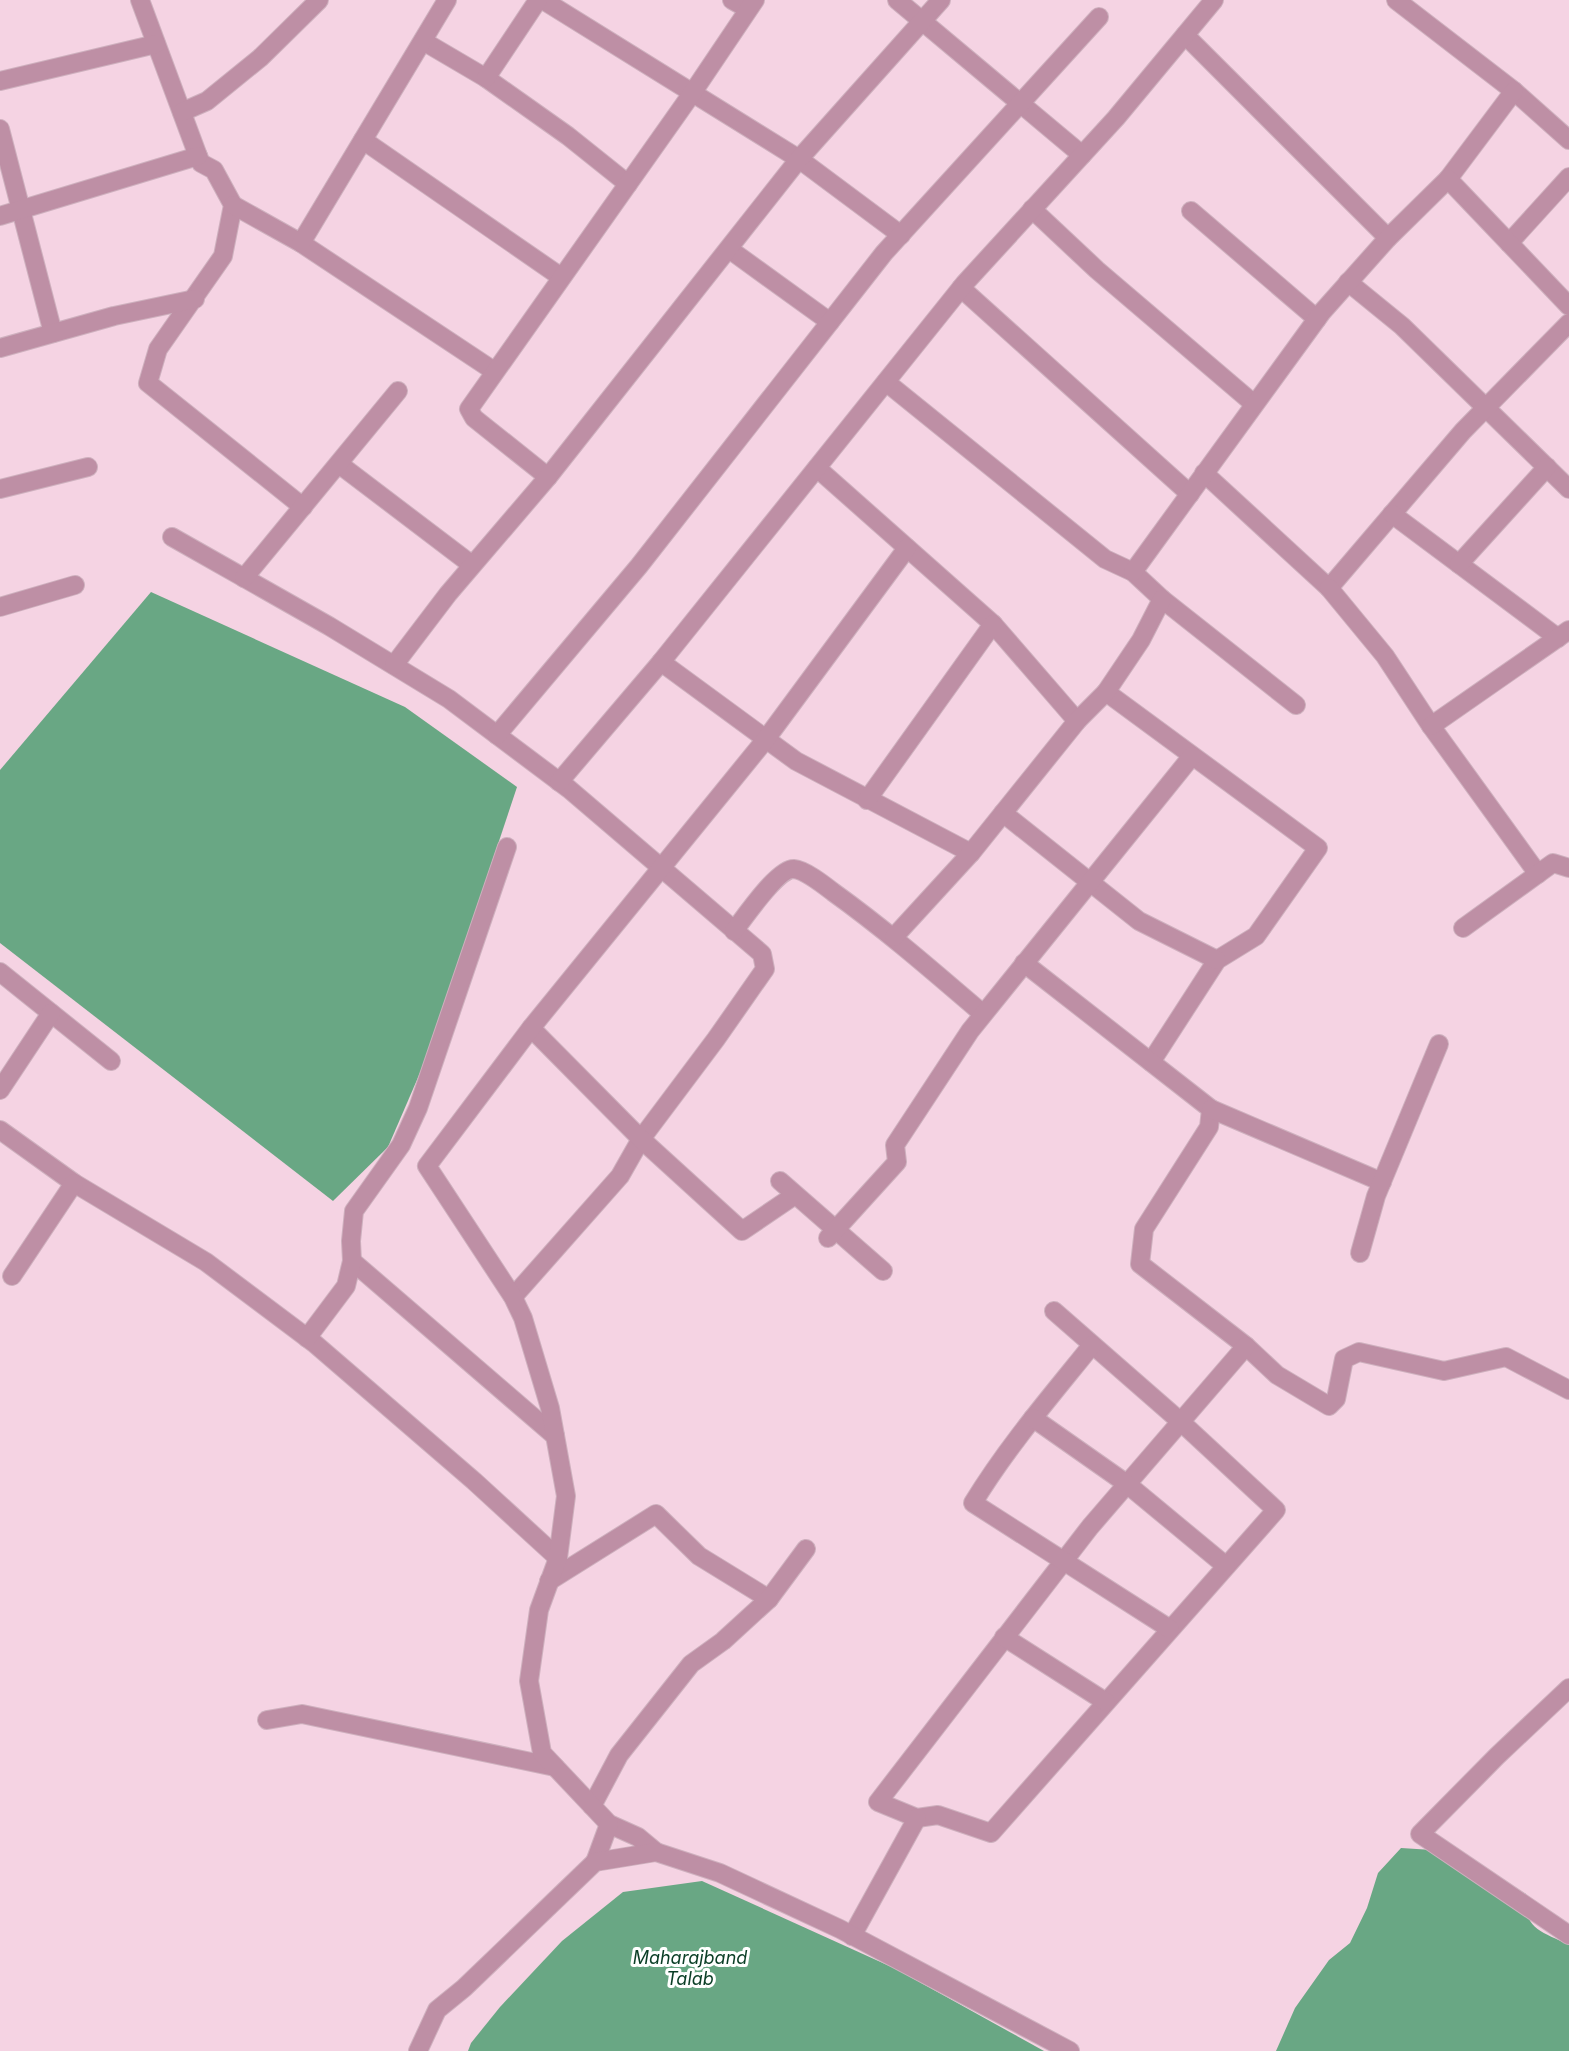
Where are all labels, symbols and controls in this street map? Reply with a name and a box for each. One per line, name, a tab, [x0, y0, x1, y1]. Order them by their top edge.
water label: Maharajband Talab	[633, 1947, 747, 1989]

